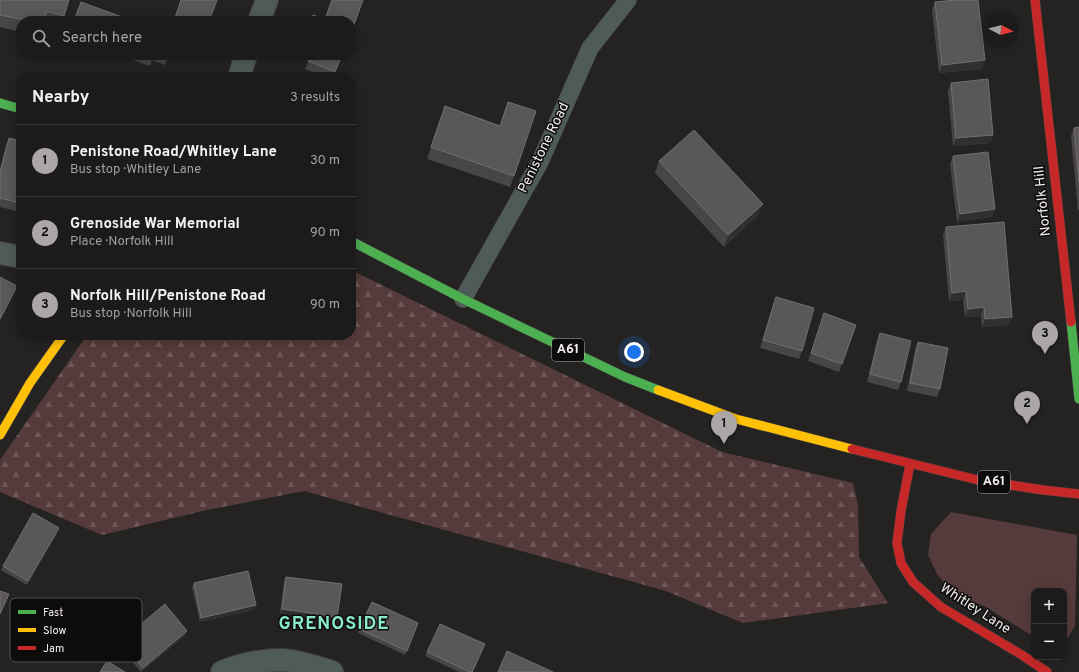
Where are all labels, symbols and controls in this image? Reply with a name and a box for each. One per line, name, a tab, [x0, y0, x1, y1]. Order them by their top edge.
north arrow	[983, 12, 1019, 48]
search box	[16, 16, 356, 60]
icon: search	[30, 27, 52, 49]
text: Search here	[62, 29, 142, 48]
text: Nearby	[32, 87, 89, 109]
text: 3 results	[290, 90, 340, 106]
street label: Penistone Road	[515, 100, 573, 196]
text: Penistone Road/Whitley Lane	[70, 143, 277, 162]
text: 1	[42, 153, 48, 169]
text: 30 m	[310, 153, 340, 169]
text: Bus stop · Whitley Lane	[70, 162, 201, 178]
street label: Norfolk Hill	[1031, 165, 1055, 237]
text: Grenoside War Memorial	[70, 215, 240, 234]
text: 2	[41, 225, 49, 241]
text: 90 m	[310, 225, 340, 241]
text: Place · Norfolk Hill	[70, 234, 174, 250]
text: Norfolk Hill/Penistone Road	[70, 287, 266, 306]
text: 3	[41, 297, 49, 313]
text: 90 m	[310, 297, 340, 313]
text: Bus stop · Norfolk Hill	[70, 306, 192, 322]
pin: 3	[1032, 321, 1058, 354]
road number: A61	[552, 339, 584, 361]
your location	[624, 342, 644, 362]
pin: 2	[1014, 391, 1040, 424]
pin: 1	[711, 411, 737, 444]
road number: A61	[978, 471, 1010, 493]
street label: Whitley Lane	[936, 580, 1014, 638]
map controls	[1031, 588, 1067, 660]
button: +	[1031, 588, 1067, 624]
legend	[10, 598, 142, 662]
text: Fast	[43, 606, 63, 620]
district label: GRENOSIDE	[279, 613, 389, 636]
text: Slow	[43, 624, 66, 638]
button: −	[1031, 624, 1067, 660]
text: Jam	[43, 642, 64, 656]

